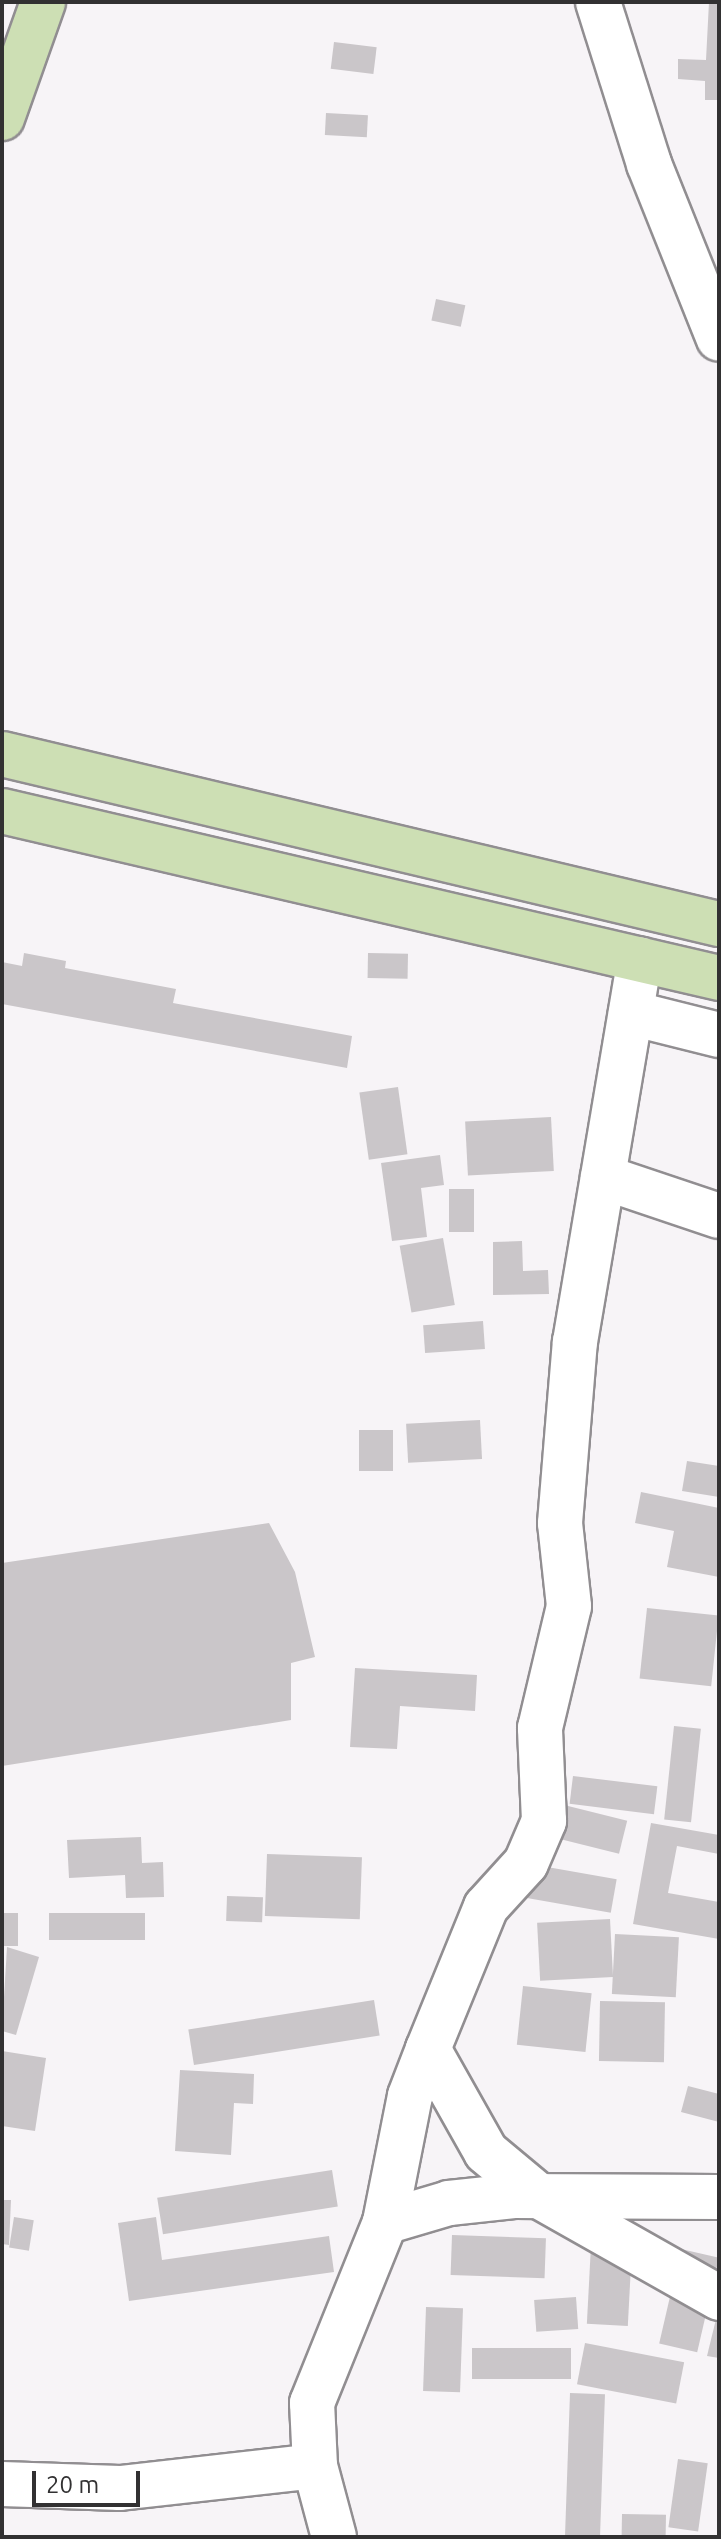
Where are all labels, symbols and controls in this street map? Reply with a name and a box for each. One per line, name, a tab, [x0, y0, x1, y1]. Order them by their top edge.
scale bar	[36, 2455, 144, 2505]
text: 20 m	[46, 2471, 99, 2498]

